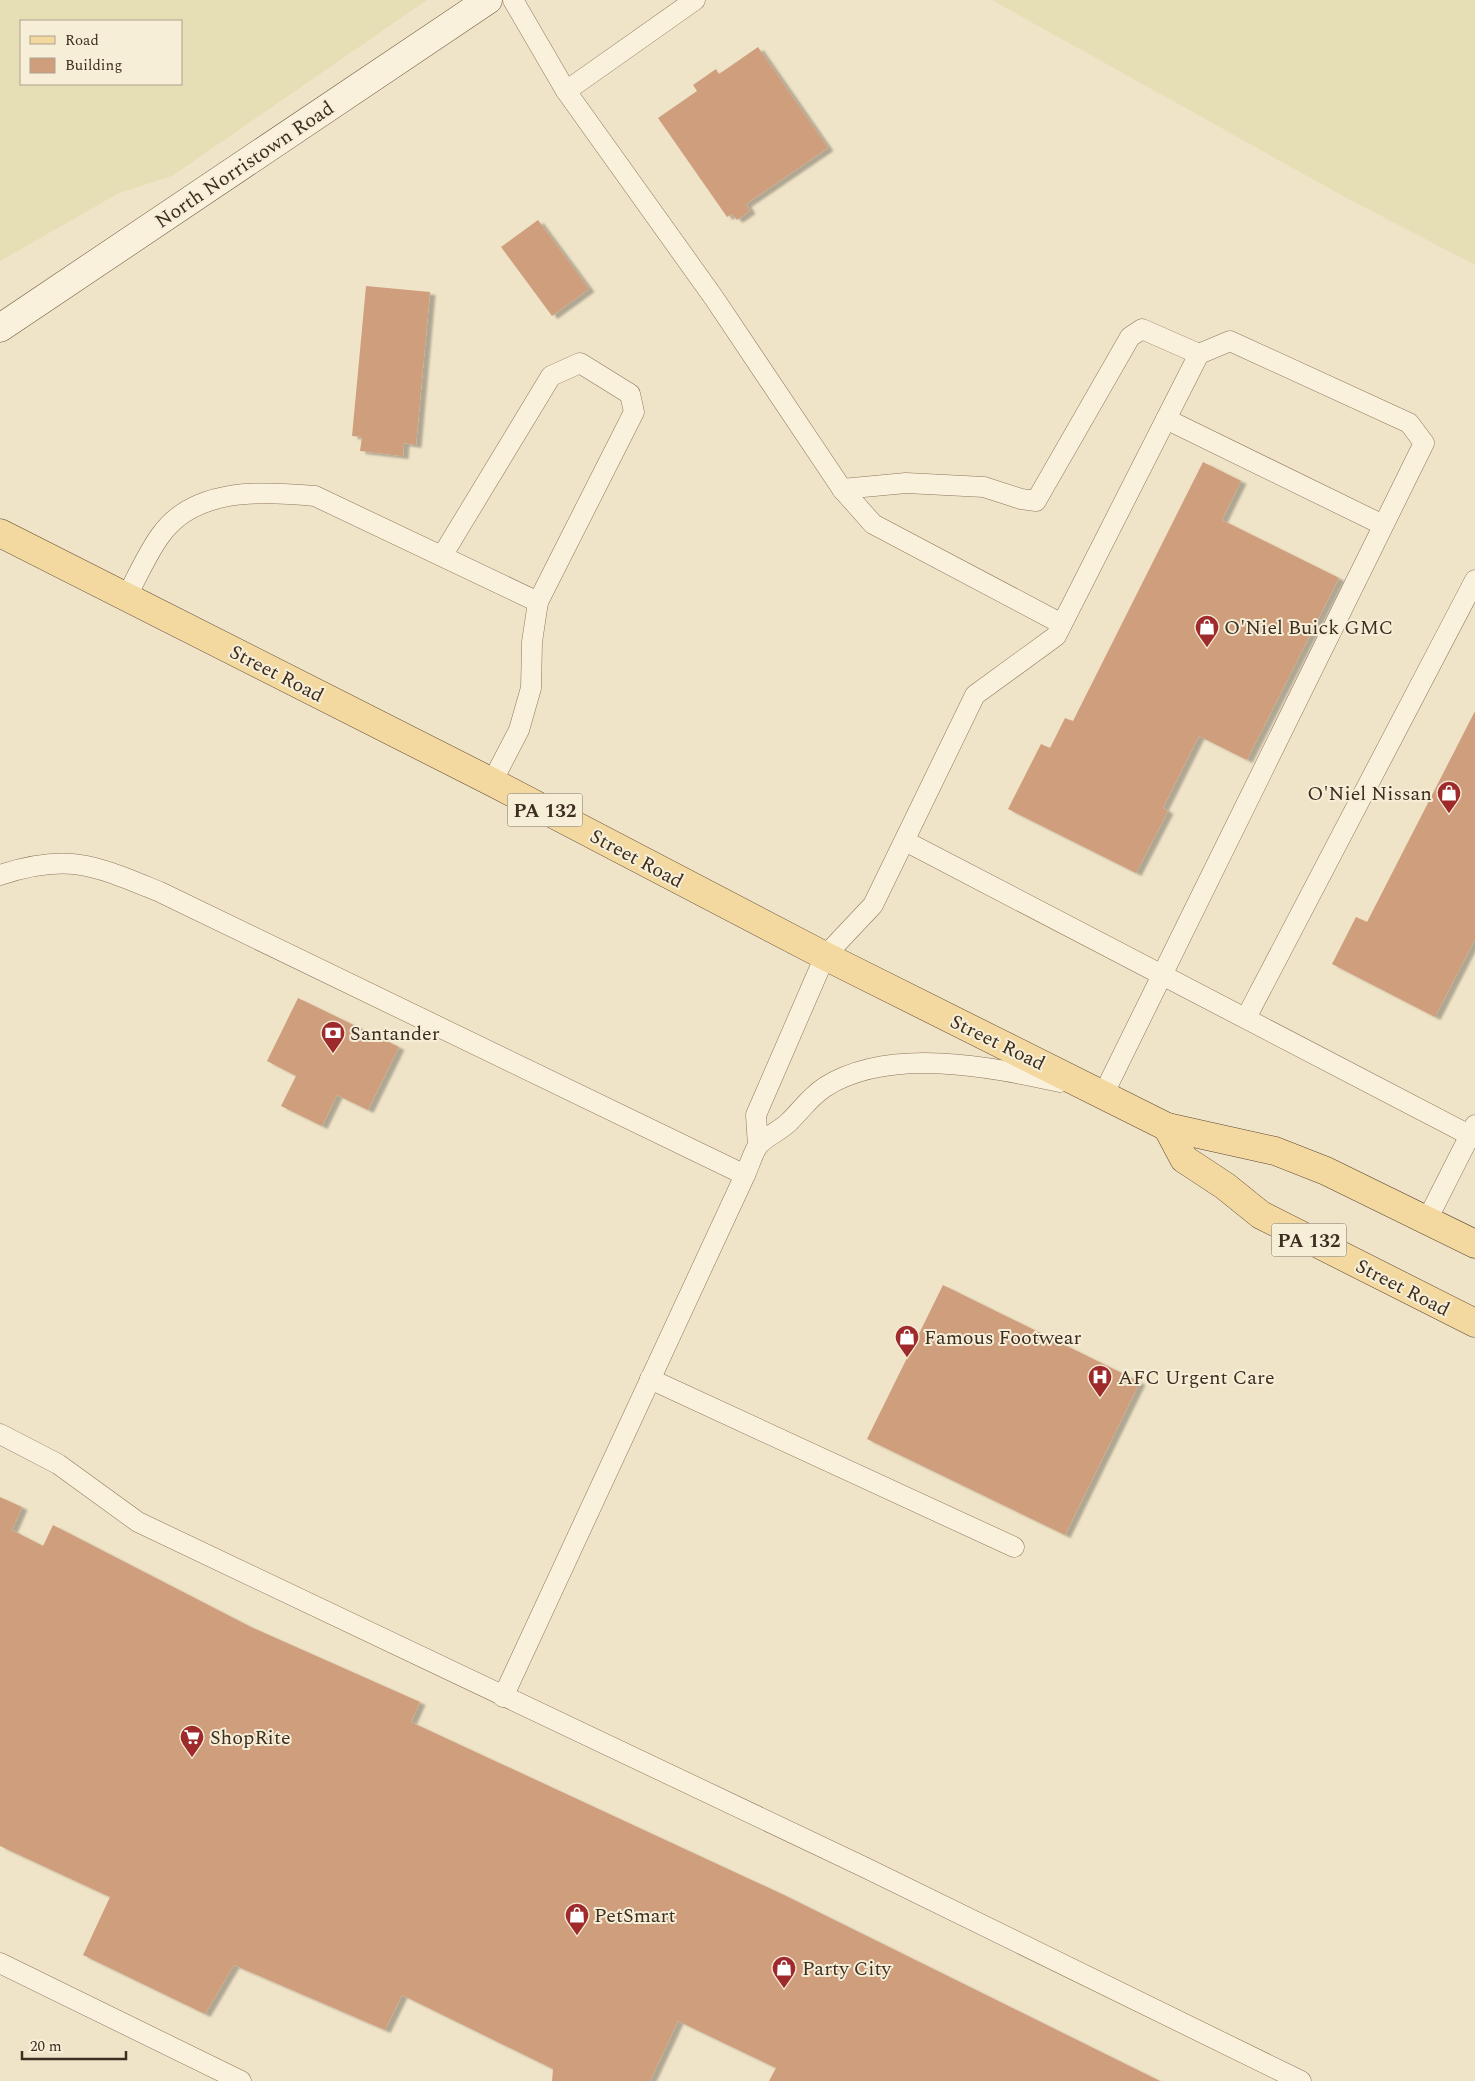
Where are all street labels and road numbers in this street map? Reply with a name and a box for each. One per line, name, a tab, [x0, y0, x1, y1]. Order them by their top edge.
street label: North Norristown Road	[149, 94, 340, 236]
street label: Street Road	[224, 637, 329, 711]
road number: PA 132	[508, 794, 582, 826]
street label: Street Road	[584, 822, 689, 896]
street label: Street Road	[945, 1007, 1050, 1079]
road number: PA 132	[1272, 1224, 1346, 1256]
street label: Street Road	[1350, 1251, 1455, 1325]

